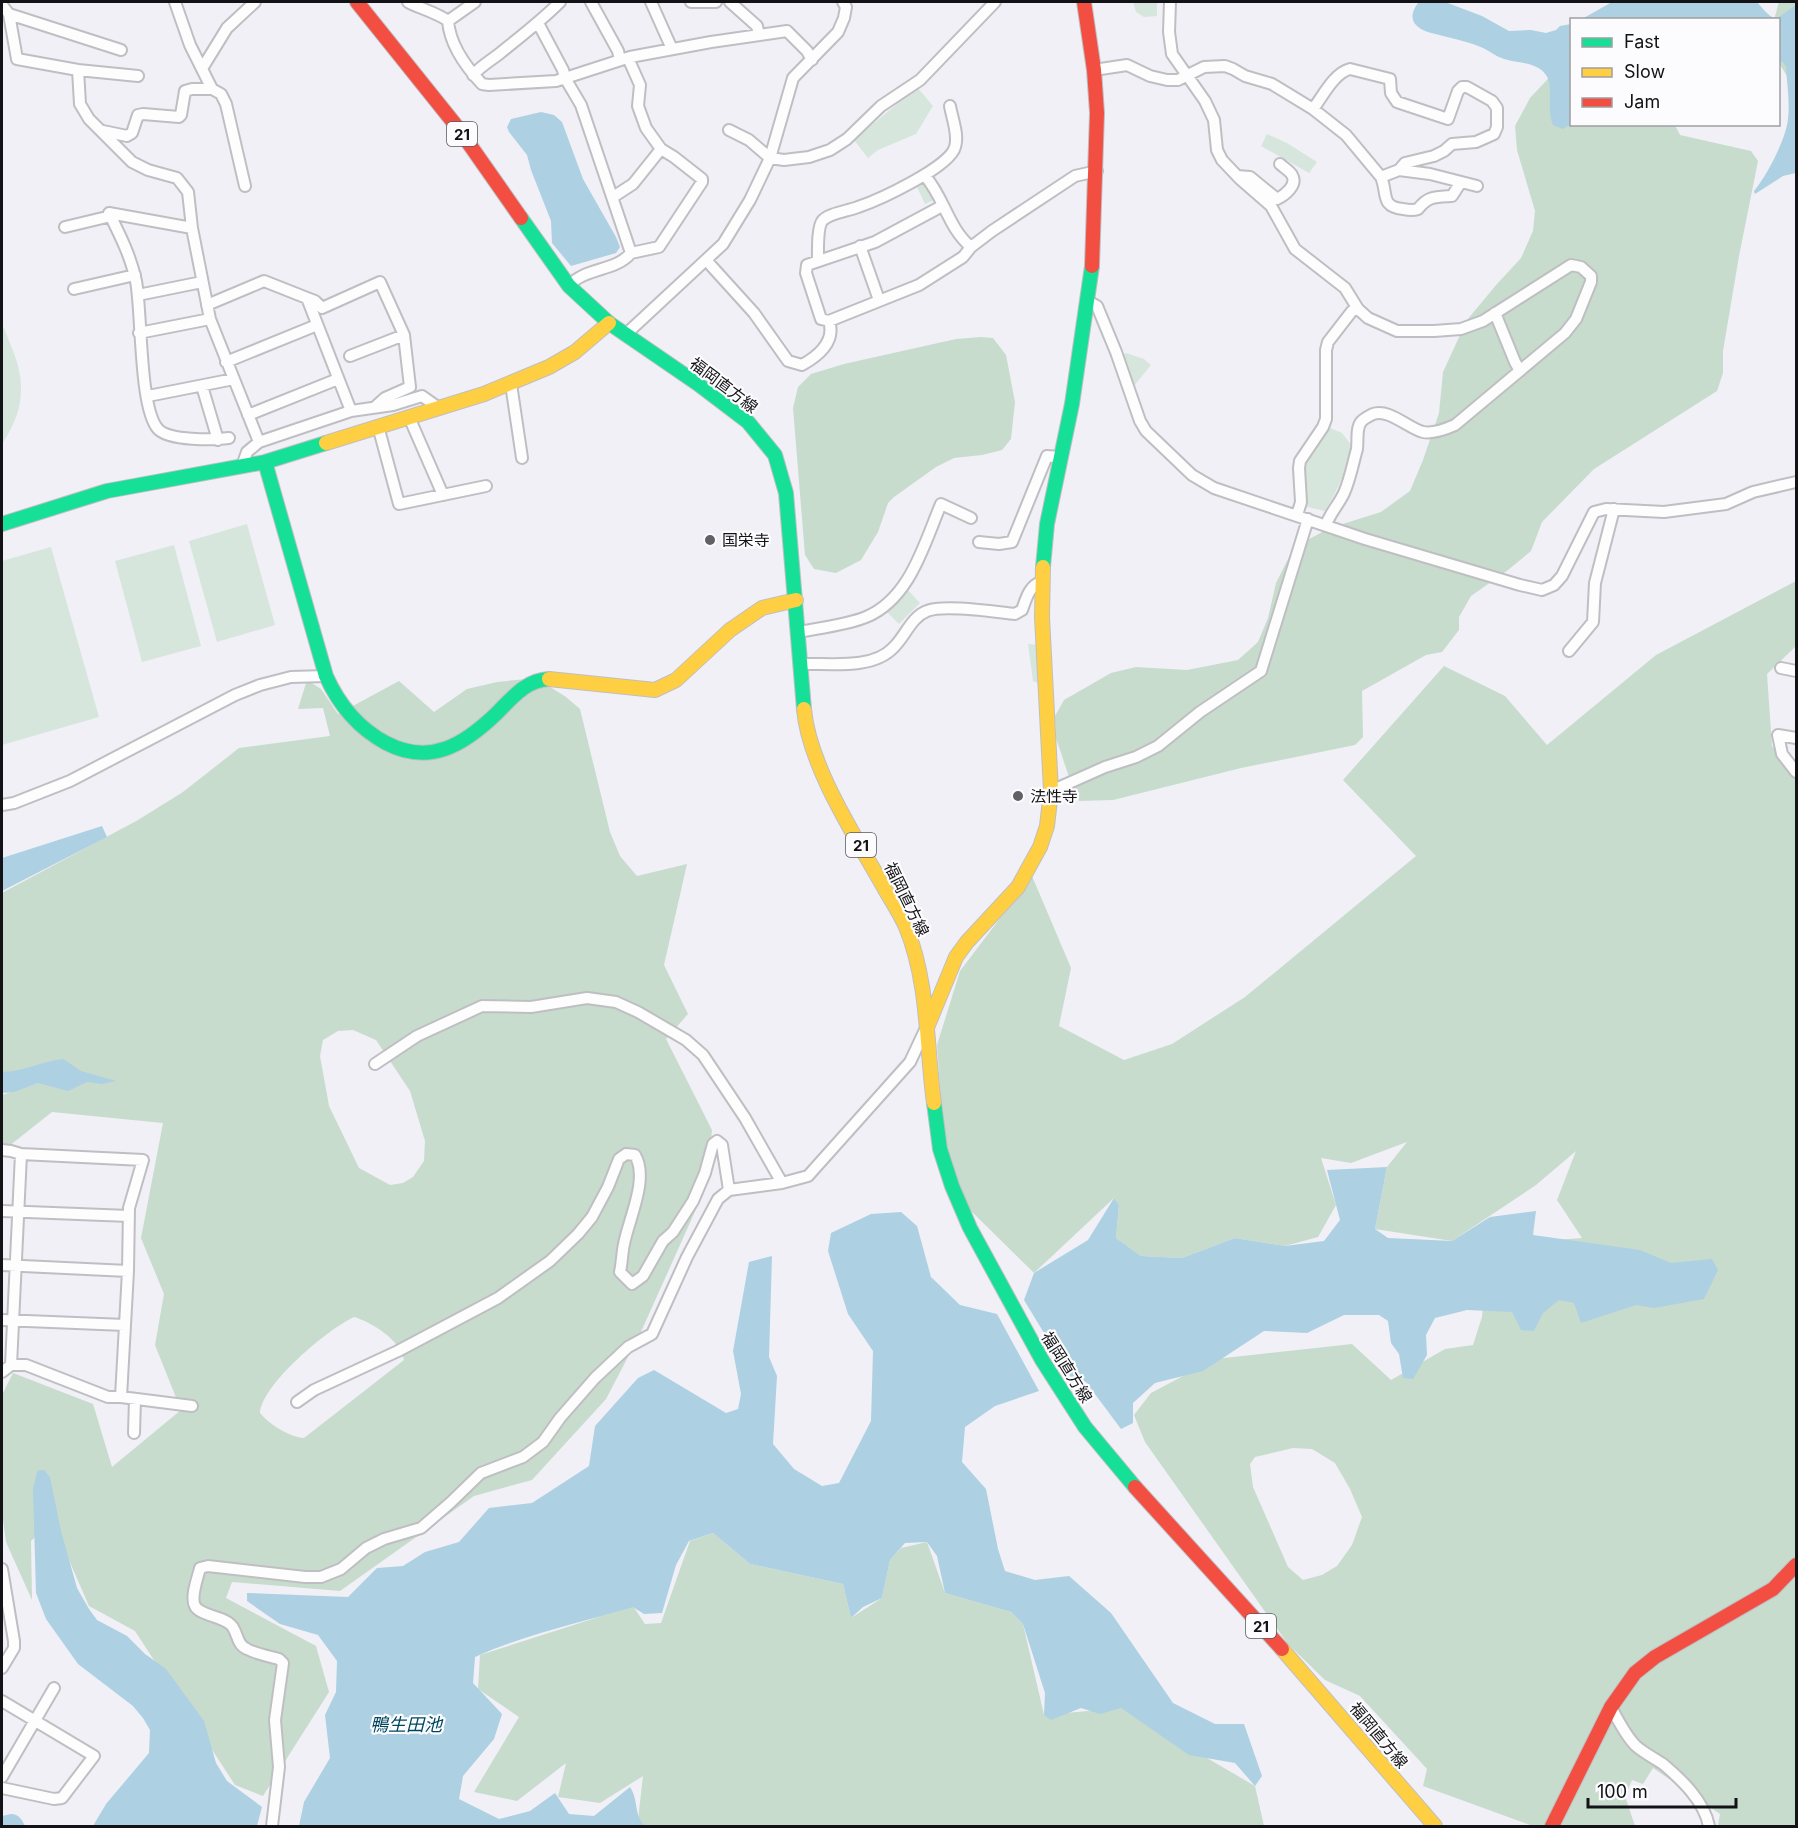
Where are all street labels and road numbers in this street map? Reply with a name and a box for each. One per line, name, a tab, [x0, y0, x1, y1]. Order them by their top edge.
road number: 21	[447, 122, 477, 146]
street label: 福岡直方線	[686, 353, 762, 417]
road number: 21	[846, 833, 876, 857]
street label: 福岡直方線	[880, 859, 934, 939]
street label: 福岡直方線	[1037, 1328, 1097, 1406]
road number: 21	[1246, 1614, 1276, 1638]
street label: 福岡直方線	[1346, 1698, 1412, 1772]

